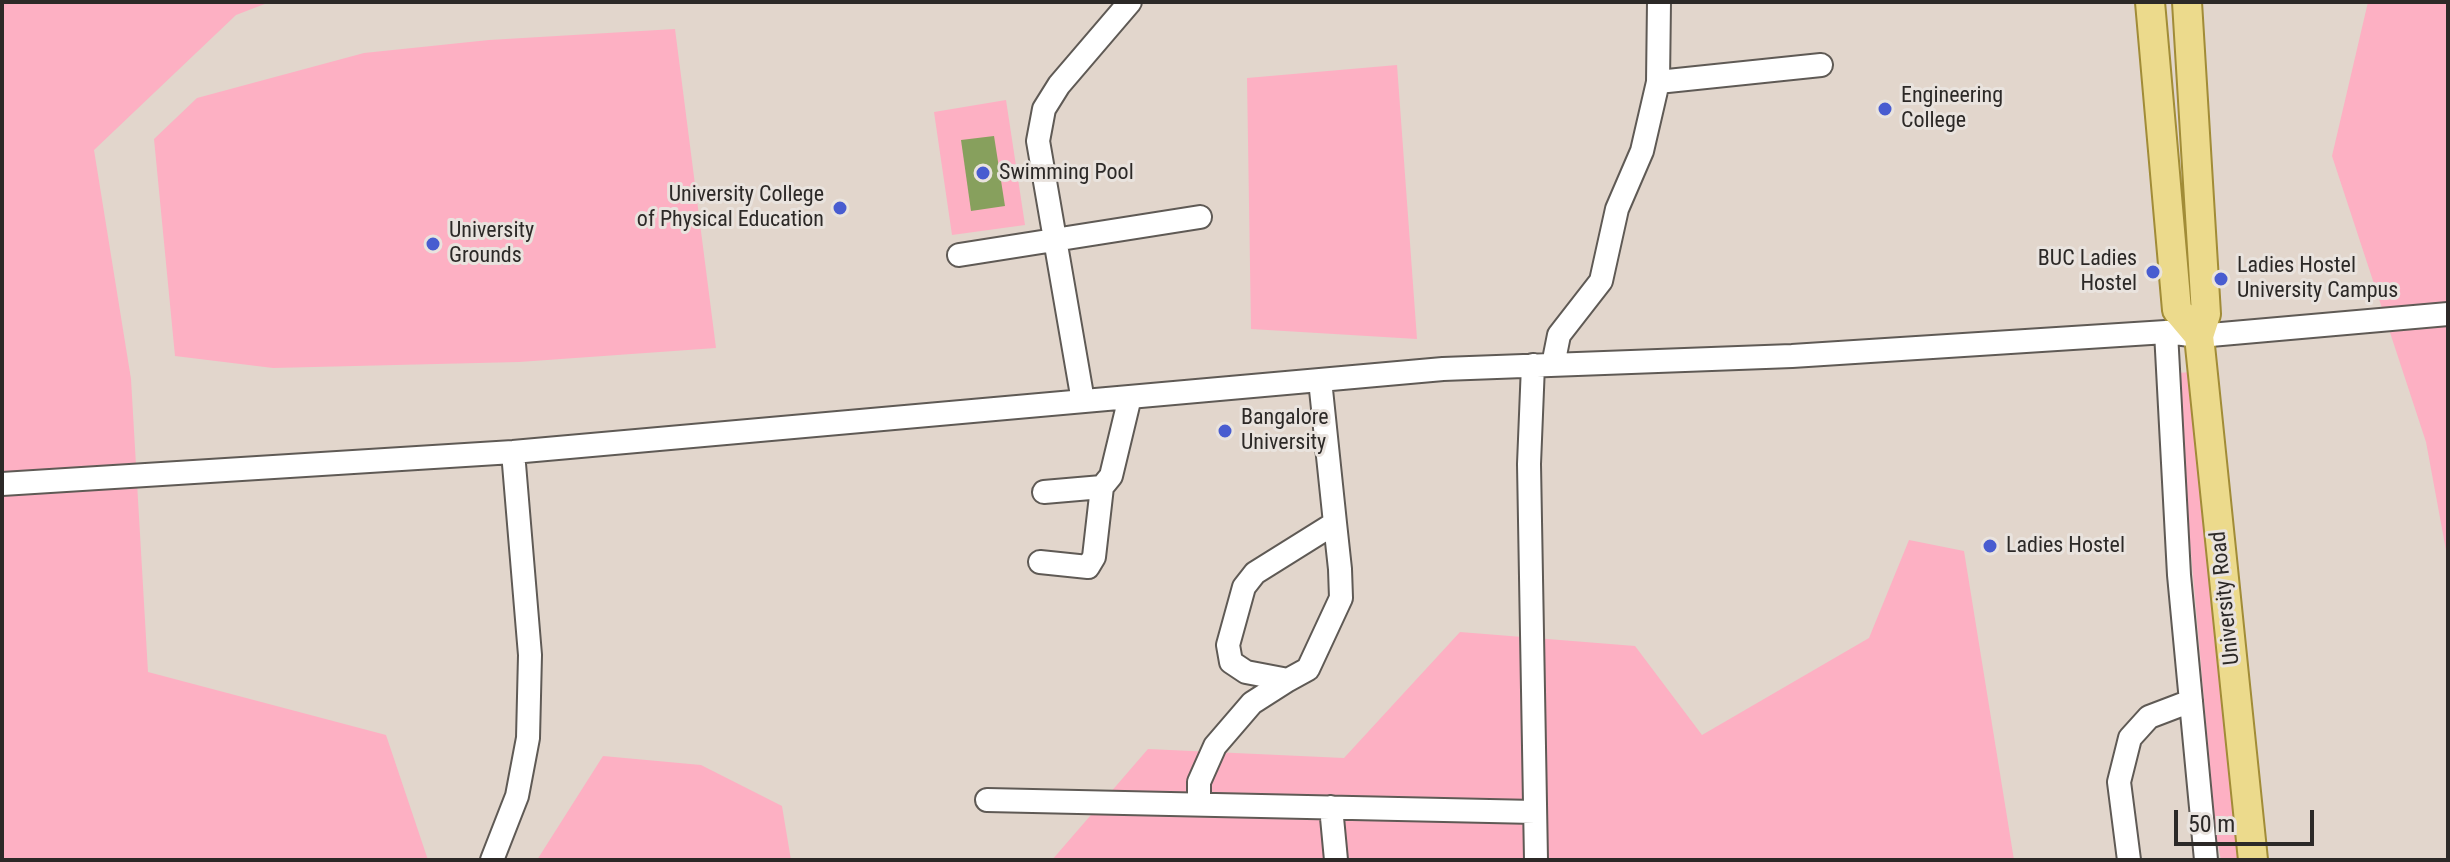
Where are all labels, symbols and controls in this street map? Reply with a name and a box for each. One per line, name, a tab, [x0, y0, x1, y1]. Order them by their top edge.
place label: Engineering College	[1901, 83, 2003, 134]
marker: Engineering College	[1876, 100, 1894, 118]
place label: Swimming Pool	[999, 160, 1134, 186]
marker: Swimming Pool	[974, 164, 992, 182]
place label: University College of Physical Education	[637, 182, 824, 234]
marker: University College of Physical Education	[831, 199, 849, 217]
place label: University Grounds	[449, 218, 534, 270]
marker: University Grounds	[424, 235, 442, 253]
place label: BUC Ladies Hostel	[2038, 246, 2137, 298]
place label: Ladies Hostel University Campus	[2237, 253, 2398, 304]
marker: BUC Ladies Hostel	[2144, 263, 2162, 281]
marker: Ladies Hostel University Campus	[2212, 270, 2230, 288]
place label: Bangalore University	[1241, 405, 1328, 456]
marker: Bangalore University	[1216, 422, 1234, 440]
street label: University Road	[2206, 530, 2246, 666]
place label: Ladies Hostel	[2006, 533, 2125, 559]
marker: Ladies Hostel	[1981, 537, 1999, 555]
scale bar	[2178, 794, 2318, 844]
text: 50 m	[2188, 810, 2235, 838]

